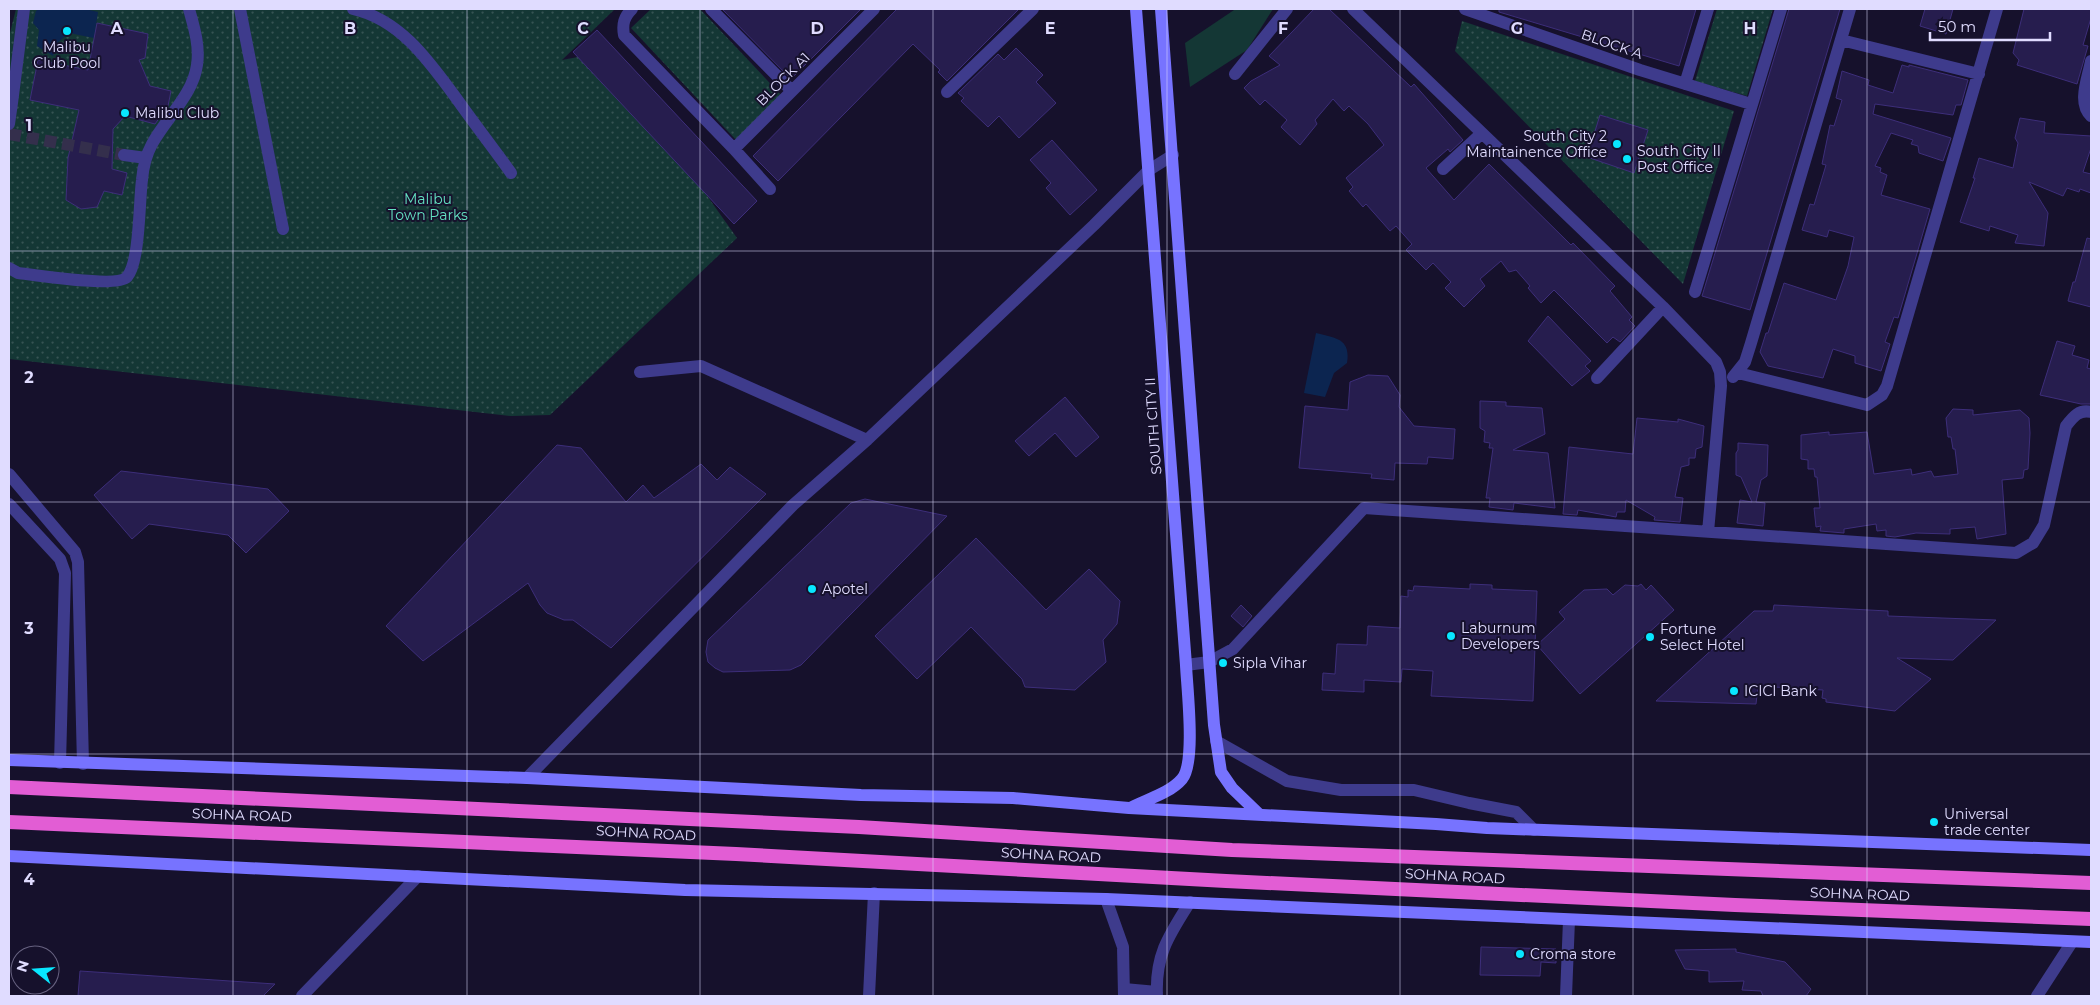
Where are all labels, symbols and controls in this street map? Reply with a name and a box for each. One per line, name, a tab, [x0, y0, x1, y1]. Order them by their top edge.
scale bar	[1930, 10, 2050, 42]
text: 50 m	[1938, 17, 1976, 36]
text: A	[110, 19, 124, 38]
text: B	[344, 19, 356, 38]
text: C	[577, 19, 589, 38]
text: D	[810, 19, 824, 38]
text: E	[1045, 19, 1055, 38]
text: F	[1278, 19, 1288, 38]
text: G	[1511, 19, 1523, 38]
text: H	[1744, 19, 1756, 38]
marker: Malibu Club Pool	[61, 25, 73, 37]
street label: BLOCK A	[1579, 25, 1646, 63]
place label: Malibu Club Pool	[33, 38, 101, 72]
street label: BLOCK A1	[752, 48, 814, 110]
place label: Malibu Club	[135, 104, 219, 122]
marker: Malibu Club	[119, 107, 131, 119]
text: 1	[26, 116, 32, 135]
place label: South City 2 Maintainence Office	[1466, 127, 1607, 161]
marker: South City 2 Maintainence Office	[1611, 138, 1623, 150]
place label: South City II Post Office	[1637, 142, 1721, 176]
marker: South City II Post Office	[1621, 153, 1633, 165]
park label: Malibu Town Parks	[388, 190, 468, 224]
text: 2	[24, 368, 34, 387]
street label: SOUTH CITY II	[1141, 377, 1165, 475]
place label: Apotel	[822, 580, 868, 598]
marker: Apotel	[806, 583, 818, 595]
text: 3	[23, 619, 34, 638]
place label: Laburnum Developers	[1461, 619, 1540, 653]
place label: Fortune Select Hotel	[1660, 620, 1744, 654]
marker: Laburnum Developers	[1445, 630, 1457, 642]
marker: Fortune Select Hotel	[1644, 631, 1656, 643]
place label: Sipla Vihar	[1233, 654, 1308, 672]
marker: Sipla Vihar	[1217, 657, 1229, 669]
place label: ICICI Bank	[1744, 682, 1817, 700]
marker: ICICI Bank	[1728, 685, 1740, 697]
street label: SOHNA ROAD	[192, 804, 292, 826]
place label: Universal trade center	[1944, 805, 2030, 839]
marker: Universal trade center	[1928, 816, 1940, 828]
street label: SOHNA ROAD	[596, 821, 696, 845]
street label: SOHNA ROAD	[1001, 843, 1101, 867]
street label: SOHNA ROAD	[1405, 864, 1505, 888]
text: 4	[23, 870, 35, 889]
street label: SOHNA ROAD	[1810, 883, 1910, 905]
north arrow	[10, 945, 60, 995]
place label: Croma store	[1530, 945, 1616, 963]
marker: Croma store	[1514, 948, 1526, 960]
text: N	[12, 958, 33, 974]

